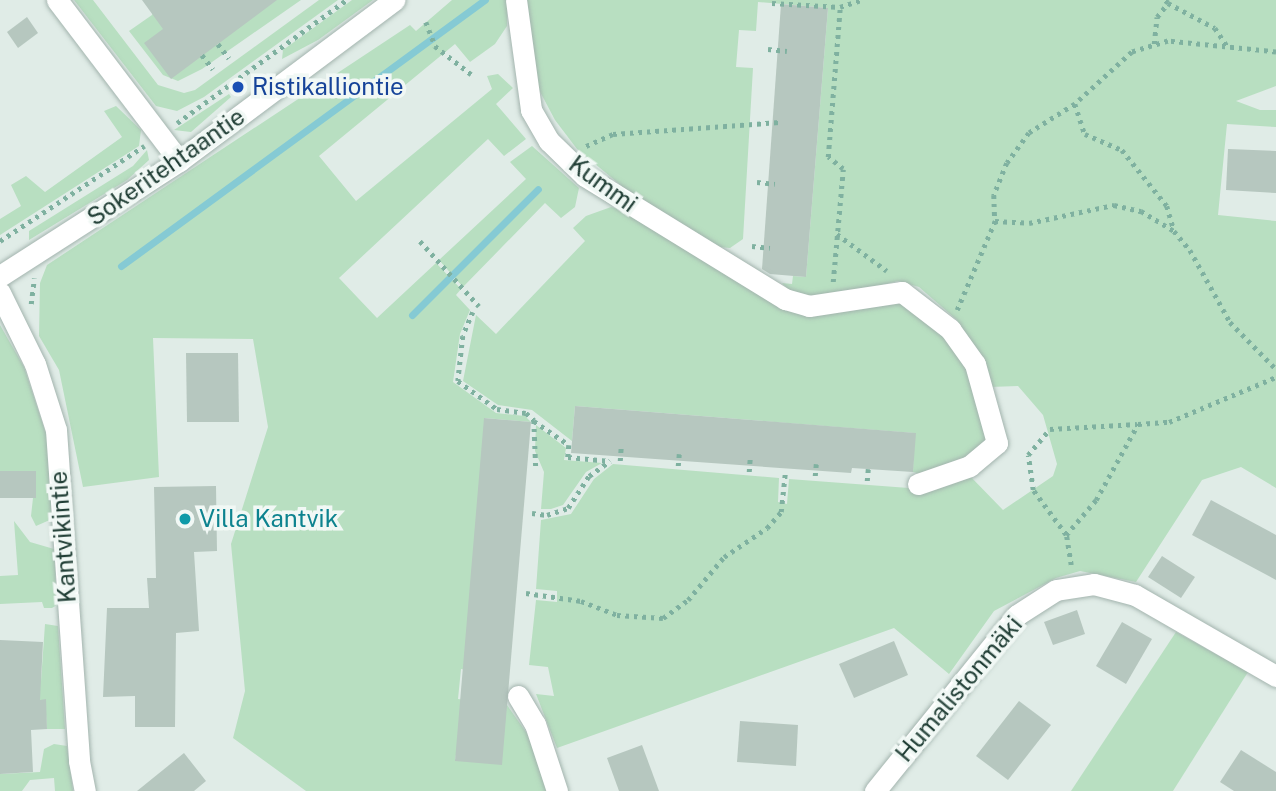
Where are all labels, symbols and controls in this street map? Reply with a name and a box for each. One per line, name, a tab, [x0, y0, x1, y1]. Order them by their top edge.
place label: Ristikalliontie	[252, 73, 404, 101]
marker: Ristikalliontie	[230, 79, 246, 95]
street label: Sokeritehtaantie	[82, 102, 250, 232]
street label: Kummi	[563, 150, 643, 218]
street label: Kantvikintie	[44, 470, 82, 604]
place label: Villa Kantvik	[199, 505, 338, 533]
marker: Villa Kantvik	[177, 511, 193, 527]
street label: Humalistonmäki	[890, 610, 1028, 768]

